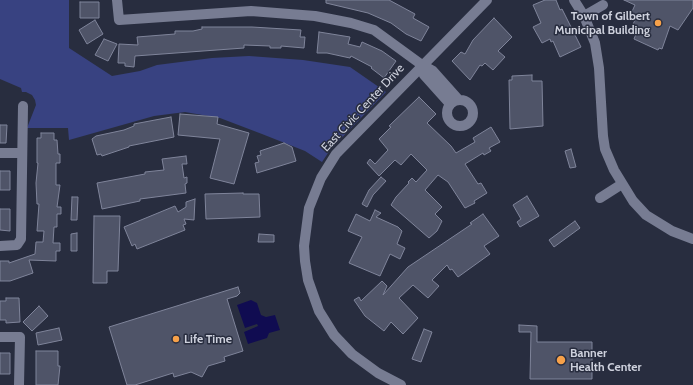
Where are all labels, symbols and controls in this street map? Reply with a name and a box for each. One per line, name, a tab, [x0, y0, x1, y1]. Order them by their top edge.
place label: Town of Gilbert Municipal Building	[555, 9, 650, 37]
marker: Town of Gilbert Municipal Building	[653, 18, 663, 28]
street label: East Civic Center Drive	[319, 61, 407, 155]
place label: Life Time	[184, 332, 232, 346]
marker: Life Time	[171, 334, 181, 344]
place label: Banner Health Center	[570, 346, 641, 374]
marker: Banner Health Center	[555, 354, 567, 366]

